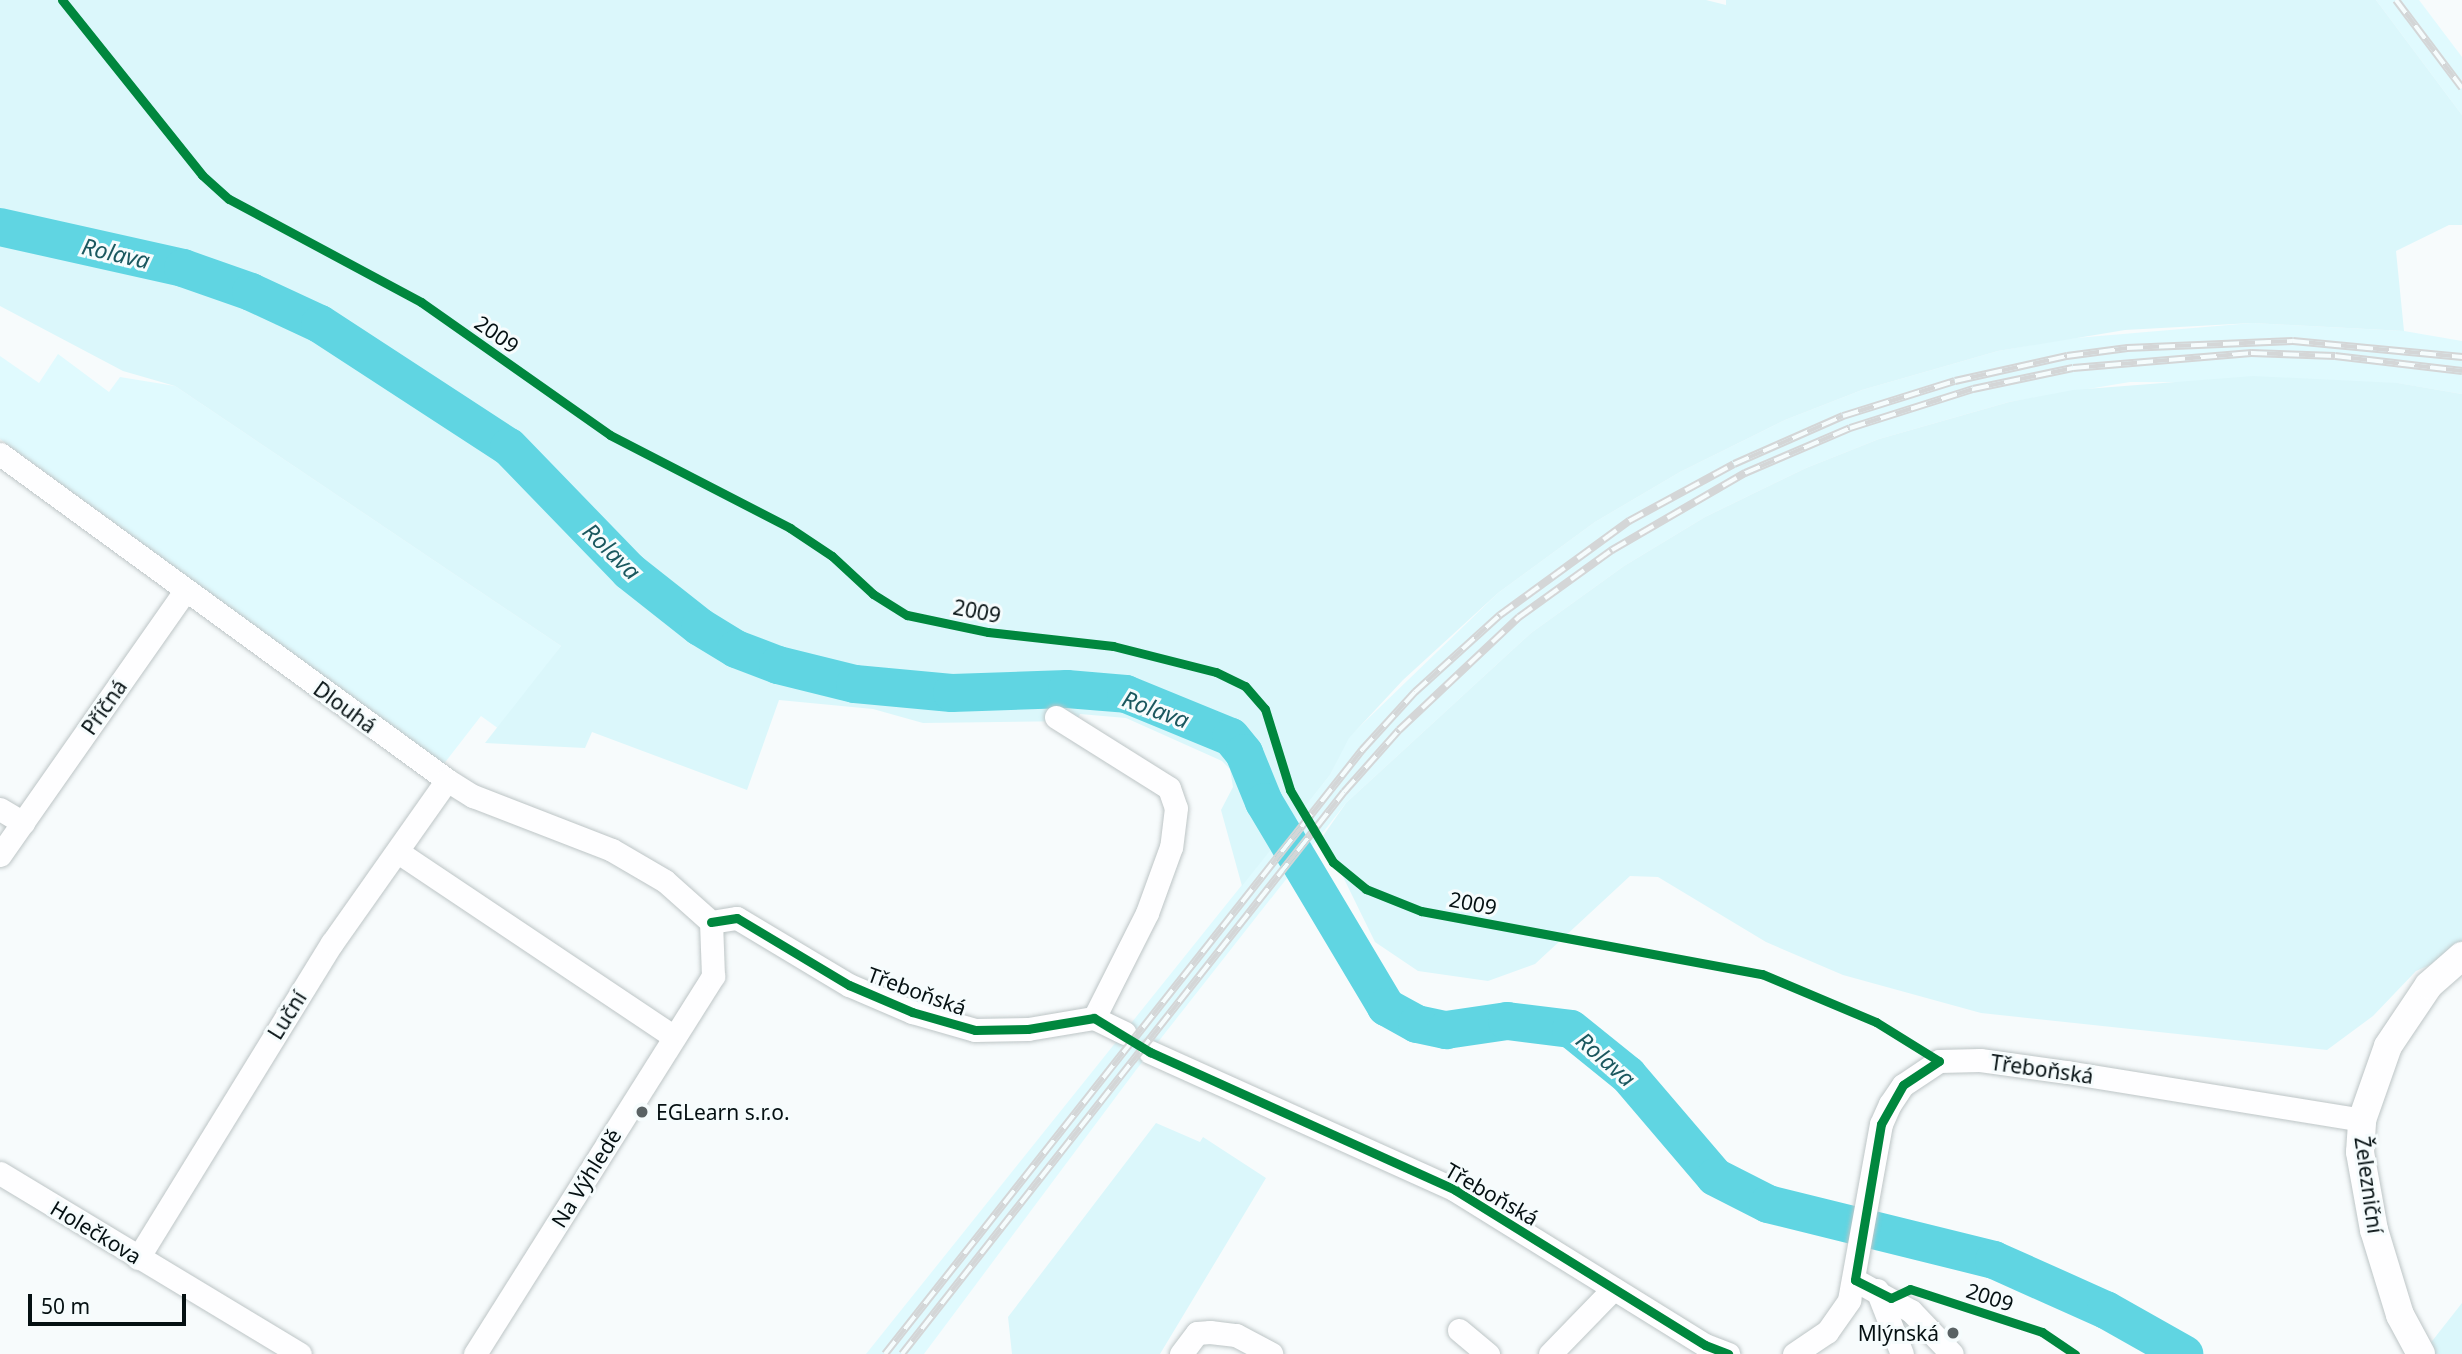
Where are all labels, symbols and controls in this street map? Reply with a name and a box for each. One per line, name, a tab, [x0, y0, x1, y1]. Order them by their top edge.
water label: Rolava	[79, 232, 153, 274]
street label: 2009	[470, 310, 524, 358]
water label: Rolava	[578, 517, 646, 585]
street label: 2009	[951, 594, 1003, 628]
street label: Příčná	[76, 675, 132, 739]
street label: Dlouhá	[309, 676, 381, 738]
water label: Rolava	[1119, 684, 1193, 734]
street label: 2009	[1447, 886, 1499, 920]
street label: Třeboňská	[864, 961, 970, 1021]
street label: Luční	[262, 986, 312, 1044]
water label: Rolava	[1571, 1026, 1641, 1092]
street label: Třeboňská	[1989, 1049, 2095, 1089]
place label: EGLearn s.r.o.	[656, 1099, 790, 1125]
marker: EGLearn s.r.o.	[634, 1104, 650, 1120]
street label: Na Výhledě	[546, 1124, 626, 1232]
street label: Železniční	[2350, 1135, 2388, 1235]
street label: Třeboňská	[1441, 1157, 1543, 1231]
street label: Holečkova	[46, 1195, 146, 1269]
street label: 2009	[1963, 1278, 2017, 1316]
scale bar	[32, 1280, 189, 1324]
text: 50 m	[41, 1292, 90, 1320]
place label: Mlýnská	[1858, 1320, 1939, 1346]
marker: Mlýnská	[1945, 1325, 1961, 1341]

